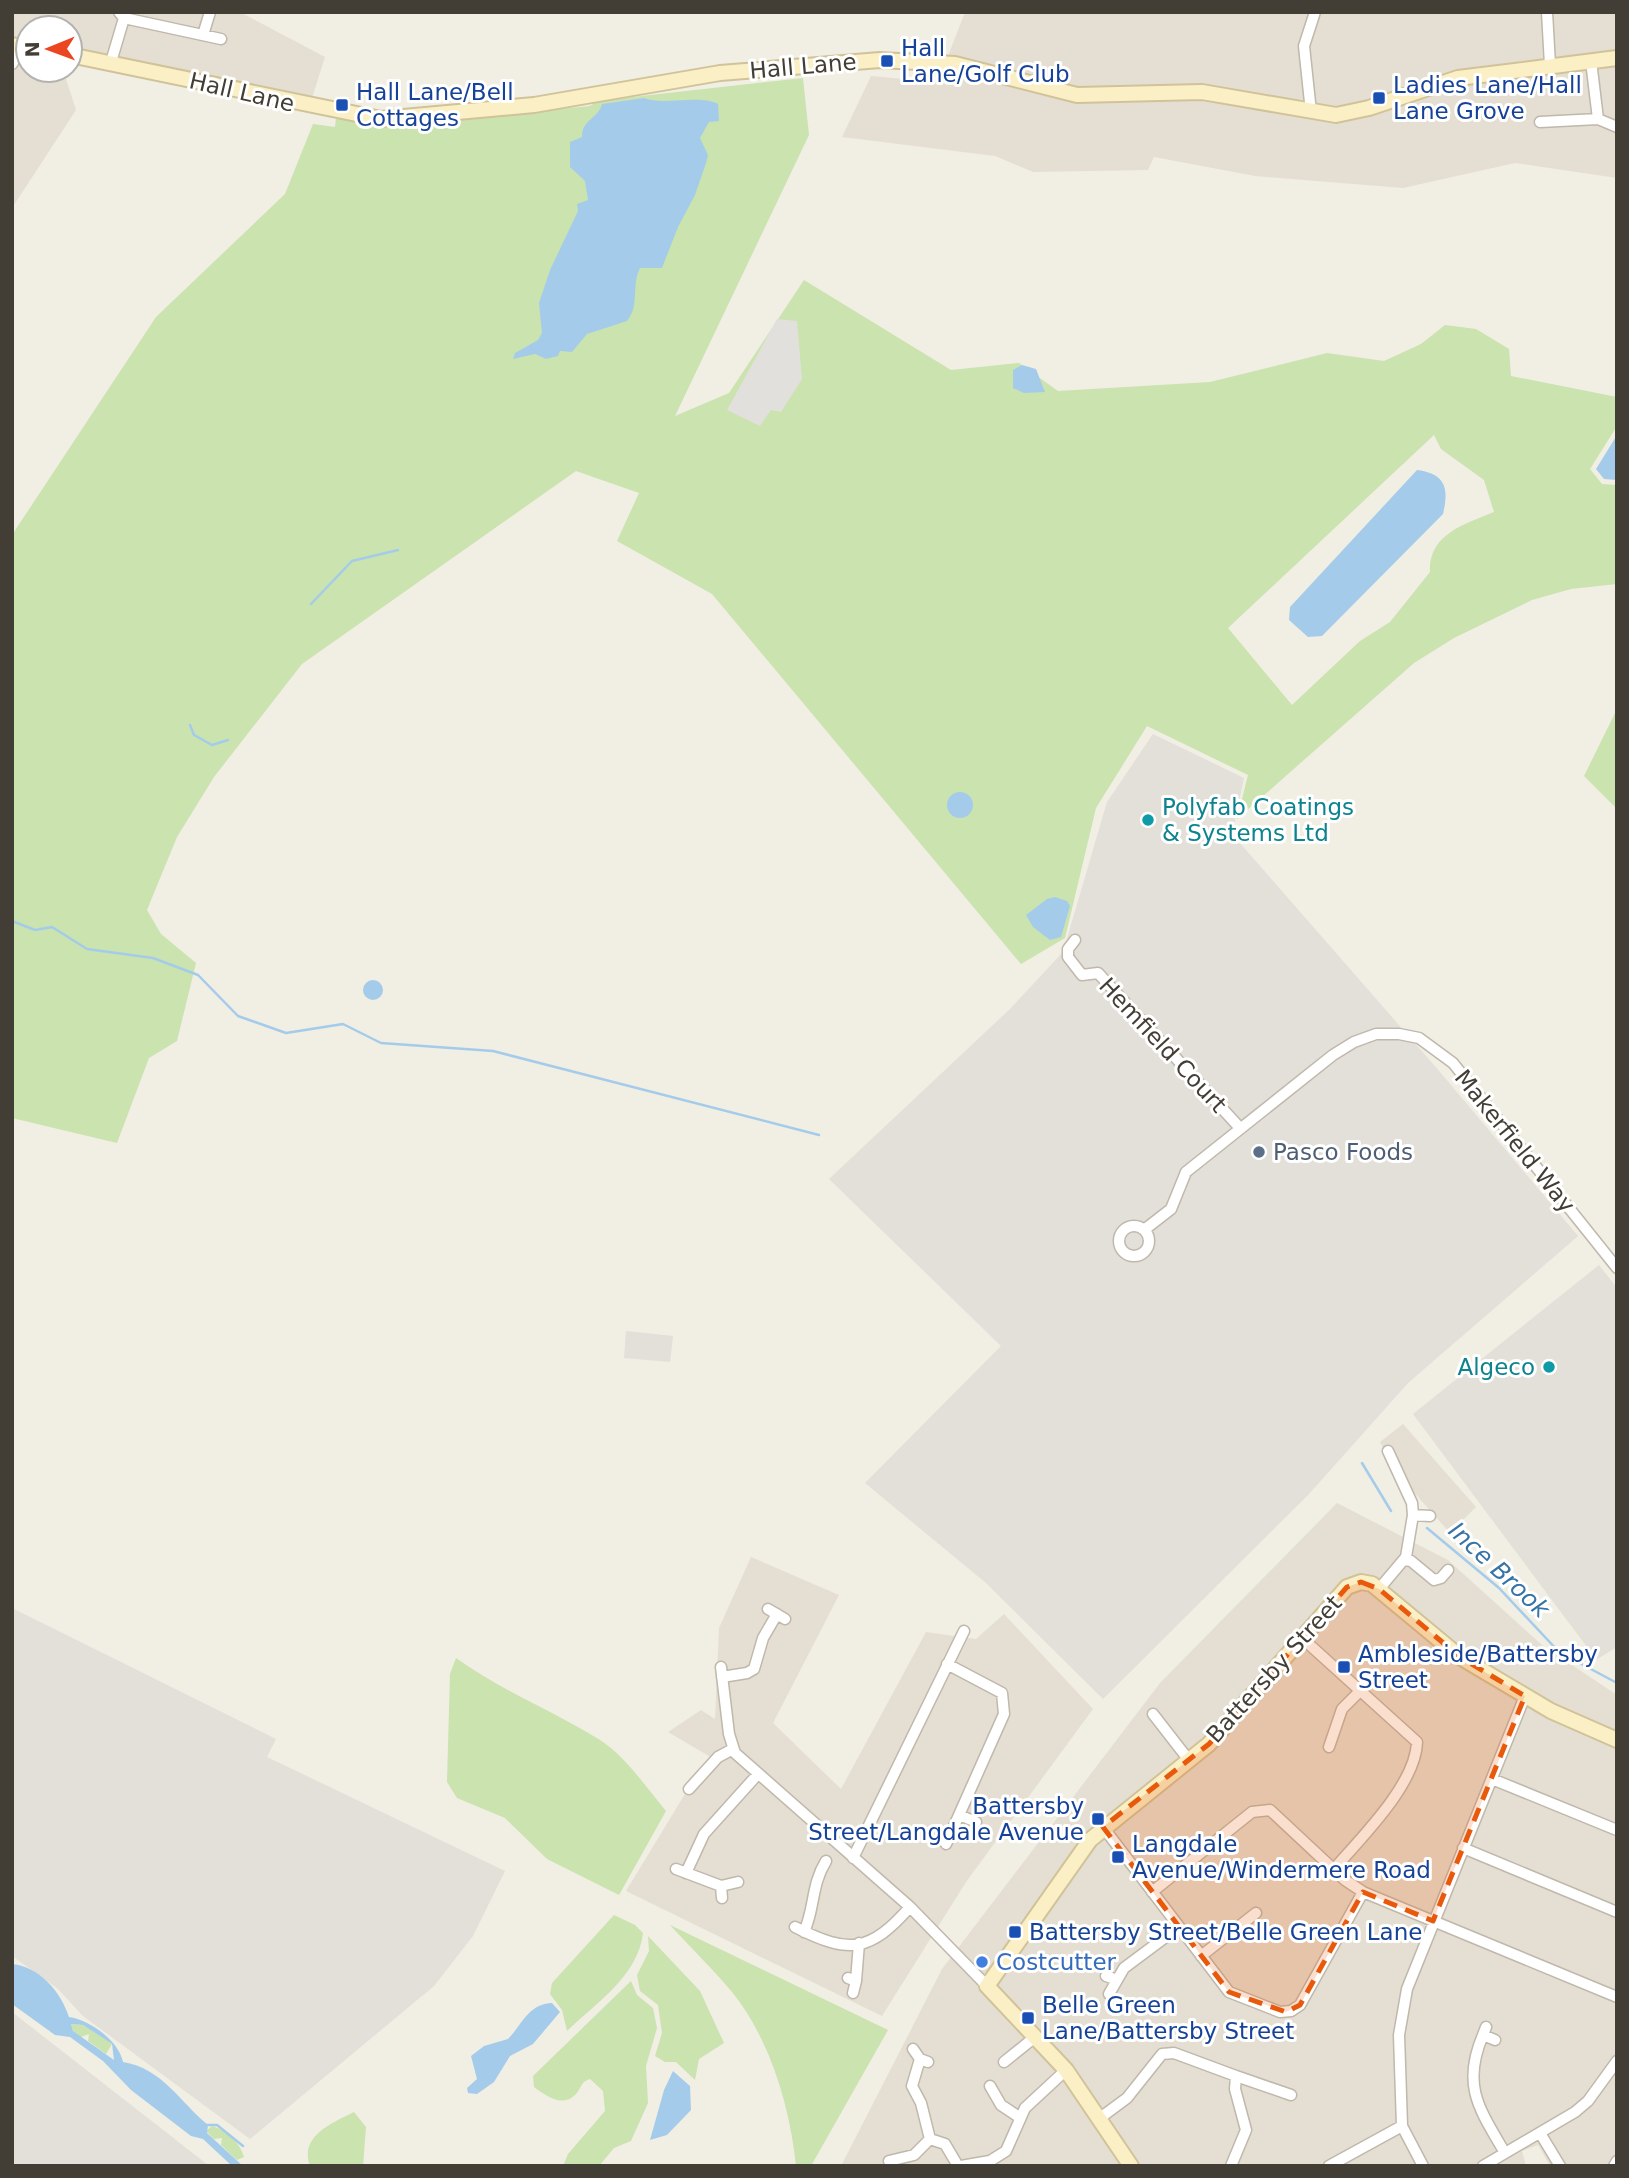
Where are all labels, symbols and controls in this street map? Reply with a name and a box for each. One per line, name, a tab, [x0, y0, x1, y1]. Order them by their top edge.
north arrow	[14, 14, 84, 84]
place label: Hall Lane/Golf Club	[901, 35, 1070, 87]
text: N	[21, 41, 43, 57]
street label: Hall Lane	[749, 48, 857, 84]
marker: Hall Lane/Golf Club	[879, 53, 895, 69]
street label: Hall Lane	[187, 67, 297, 117]
place label: Ladies Lane/Hall Lane Grove	[1393, 72, 1582, 124]
place label: Hall Lane/Bell Cottages	[356, 79, 514, 131]
marker: Ladies Lane/Hall Lane Grove	[1371, 90, 1387, 106]
marker: Hall Lane/Bell Cottages	[334, 97, 350, 113]
place label: Polyfab Coatings & Systems Ltd	[1162, 794, 1354, 846]
marker: Polyfab Coatings & Systems Ltd	[1140, 812, 1156, 828]
street label: Hemfield Court	[1094, 973, 1232, 1117]
street label: Makerfield Way	[1450, 1064, 1580, 1218]
place label: Pasco Foods	[1273, 1139, 1413, 1165]
marker: Pasco Foods	[1251, 1144, 1267, 1160]
place label: Algeco	[1457, 1354, 1535, 1380]
marker: Algeco	[1541, 1359, 1557, 1375]
water label: Ince Brook	[1443, 1516, 1556, 1624]
street label: Battersby Street	[1201, 1590, 1347, 1748]
place label: Ambleside/Battersby Street	[1358, 1641, 1598, 1693]
marker: Ambleside/Battersby Street	[1336, 1659, 1352, 1675]
place label: Battersby Street/Langdale Avenue	[808, 1793, 1084, 1845]
marker: Battersby Street/Langdale Avenue	[1090, 1811, 1106, 1827]
place label: Langdale Avenue/Windermere Road	[1132, 1831, 1431, 1883]
marker: Langdale Avenue/Windermere Road	[1110, 1849, 1126, 1865]
place label: Battersby Street/Belle Green Lane	[1029, 1919, 1422, 1945]
marker: Battersby Street/Belle Green Lane	[1007, 1924, 1023, 1940]
place label: Costcutter	[996, 1949, 1117, 1975]
marker: Costcutter	[974, 1954, 990, 1970]
place label: Belle Green Lane/Battersby Street	[1042, 1992, 1294, 2044]
marker: Belle Green Lane/Battersby Street	[1020, 2010, 1036, 2026]

